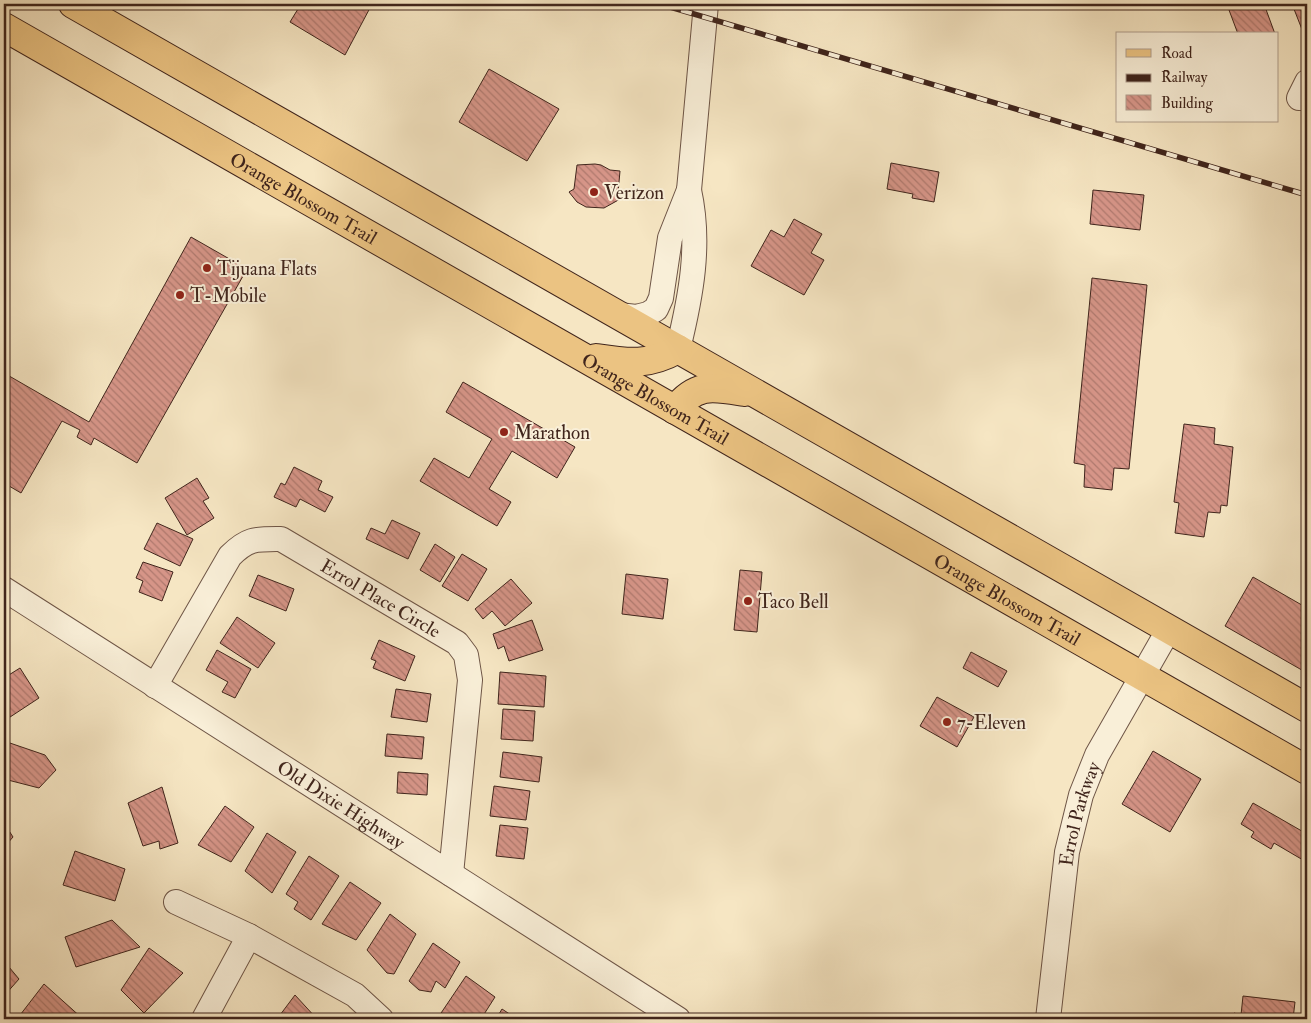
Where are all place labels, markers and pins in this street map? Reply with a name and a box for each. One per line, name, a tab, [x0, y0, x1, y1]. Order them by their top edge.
place label: Verizon	[604, 181, 664, 205]
marker: Verizon	[588, 186, 600, 198]
place label: Tijuana Flats	[217, 257, 317, 281]
marker: Tijuana Flats	[201, 262, 213, 274]
place label: T-Mobile	[190, 284, 266, 308]
marker: T-Mobile	[174, 289, 186, 301]
place label: Marathon	[514, 421, 590, 445]
marker: Marathon	[498, 426, 510, 438]
place label: Taco Bell	[758, 590, 829, 614]
marker: Taco Bell	[742, 595, 754, 607]
place label: 7-Eleven	[957, 711, 1026, 735]
marker: 7-Eleven	[941, 716, 953, 728]

